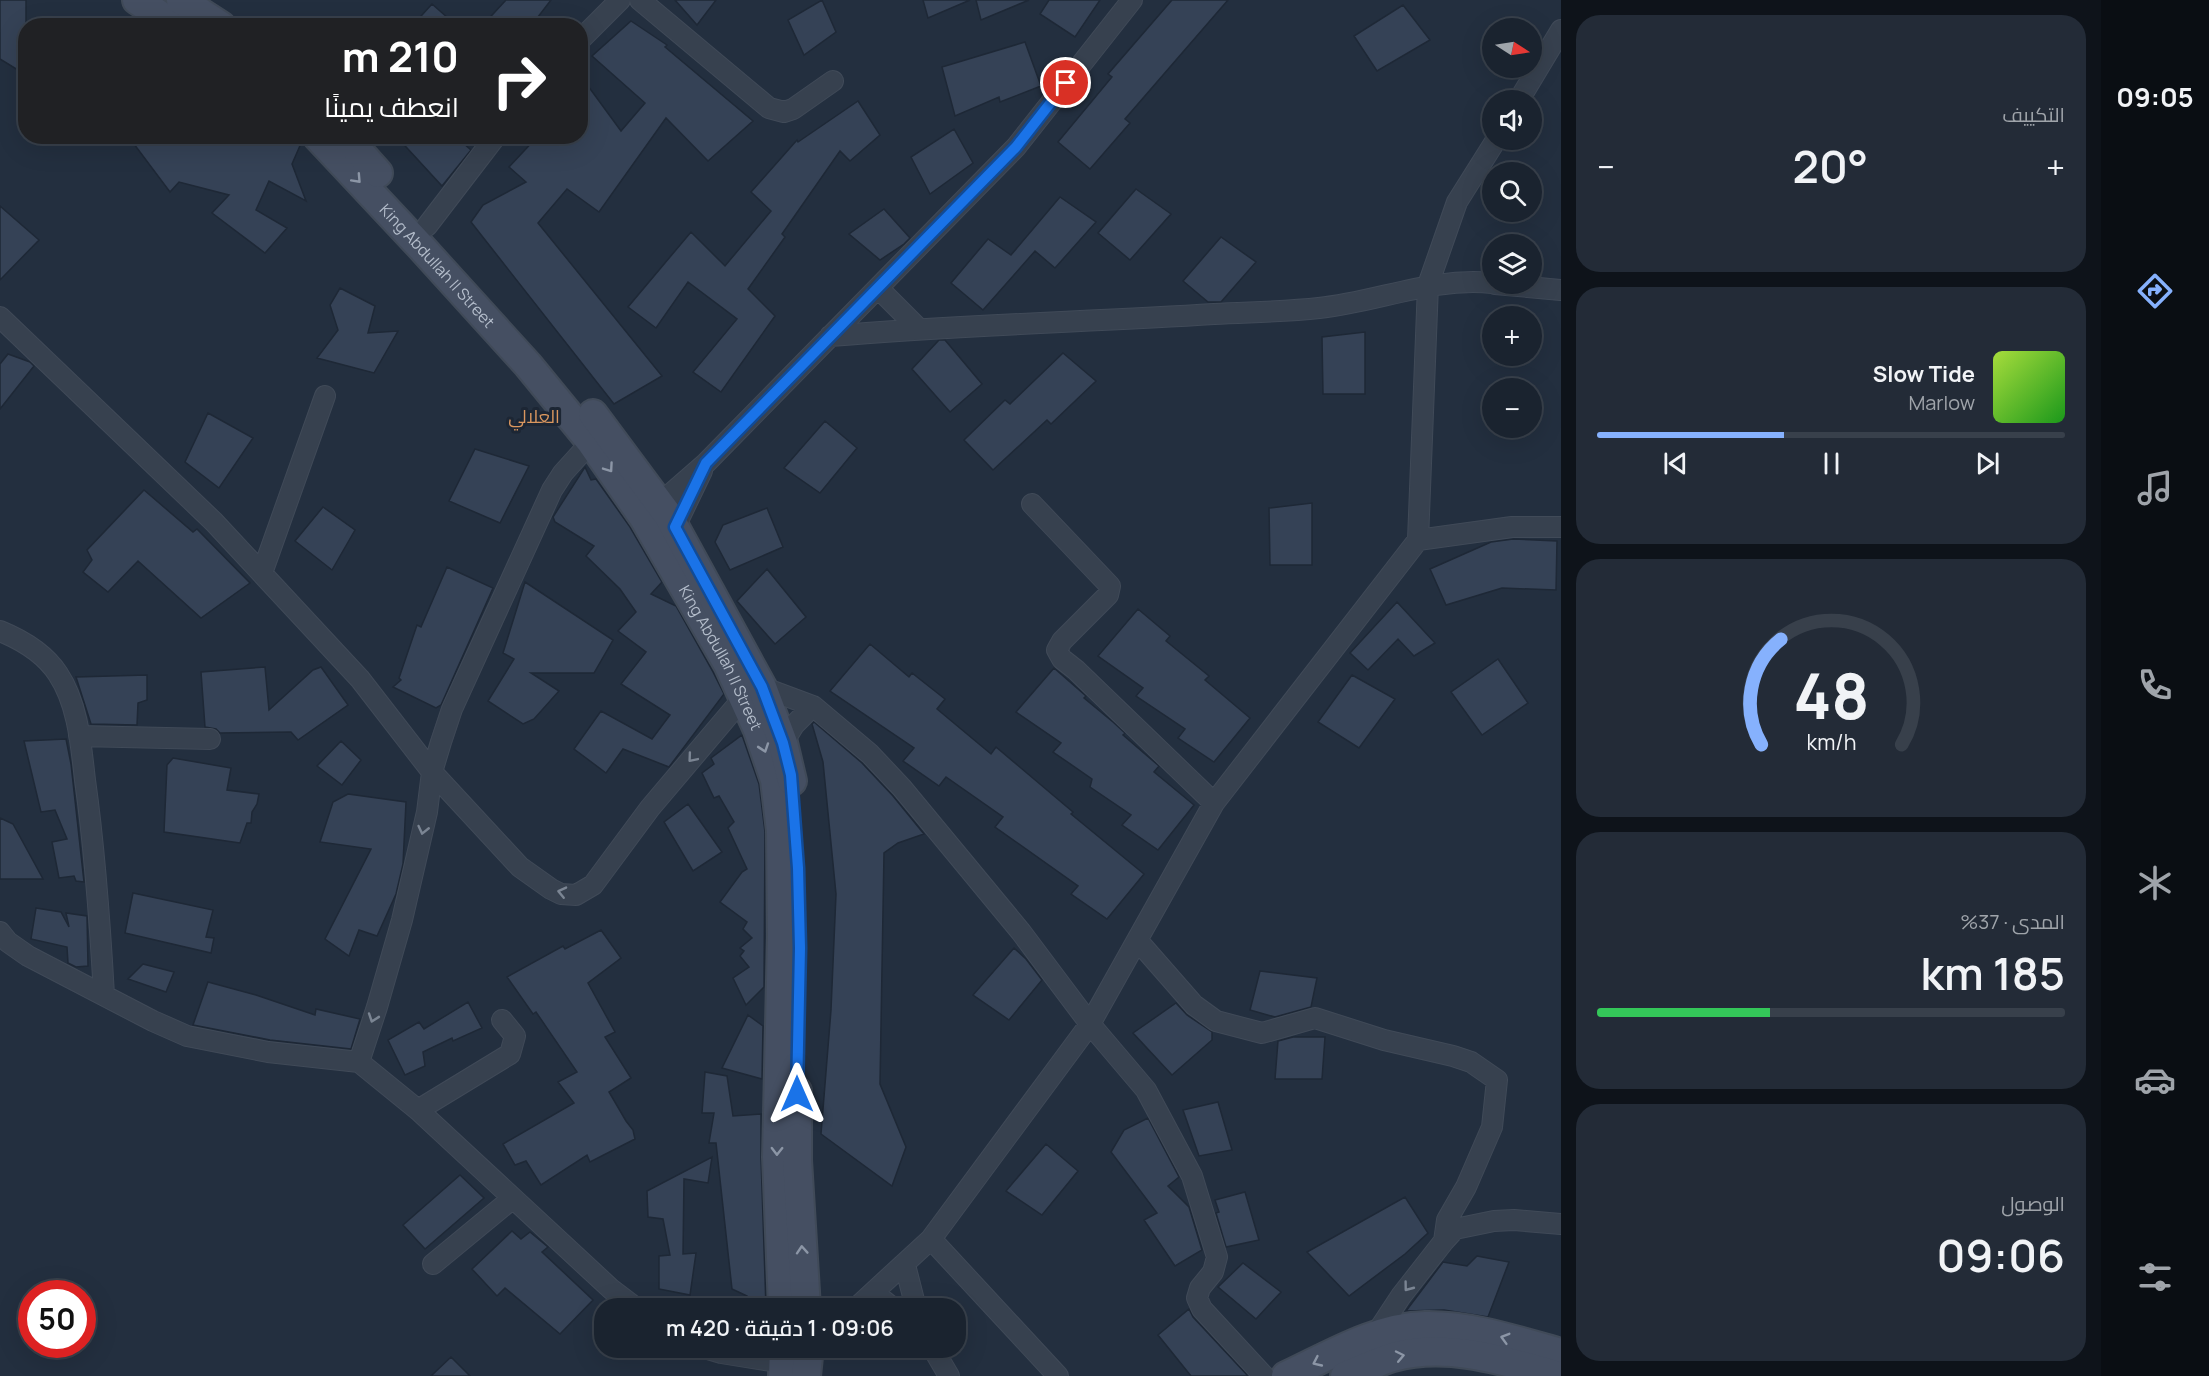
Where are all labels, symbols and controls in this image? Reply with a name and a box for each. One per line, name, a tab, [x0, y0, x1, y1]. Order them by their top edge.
north arrow	[1482, 18, 1542, 78]
map controls	[1482, 18, 1542, 438]
text: 210 m	[342, 27, 459, 85]
icon: right	[480, 42, 558, 120]
pin	[1040, 57, 1091, 108]
icon: arrive	[1049, 66, 1082, 99]
text: 09:05	[2116, 78, 2194, 115]
text: انعطف يمينًا	[324, 88, 459, 125]
button: sound	[1482, 90, 1542, 150]
text: التكييف	[2002, 101, 2065, 128]
text: 20°	[1793, 135, 1868, 197]
text: −	[1597, 144, 1615, 189]
text: +	[2046, 144, 2065, 189]
button: search	[1482, 162, 1542, 222]
one-way arrow	[350, 172, 361, 182]
street label: King Abdullah II Street	[375, 199, 500, 332]
button: layers	[1482, 234, 1542, 294]
icon: directions	[2134, 270, 2176, 312]
button: +	[1482, 306, 1542, 366]
text: Slow Tide	[1873, 359, 1975, 389]
button: −	[1482, 378, 1542, 438]
text: Marlow	[1908, 389, 1975, 416]
district label: العلالي	[508, 404, 560, 431]
icon: previous	[1659, 447, 1692, 480]
icon: pause	[1815, 447, 1848, 480]
icon: next	[1971, 447, 2004, 480]
one-way arrow	[602, 462, 613, 473]
icon: music	[2134, 467, 2176, 509]
street label: King Abdullah II Street	[674, 581, 768, 734]
text: 48	[1793, 652, 1869, 738]
icon: phone	[2134, 664, 2176, 706]
text: km/h	[1806, 727, 1856, 756]
one-way arrow	[756, 742, 769, 753]
one-way arrow	[689, 751, 700, 762]
one-way arrow	[417, 825, 430, 835]
icon: climate	[2134, 862, 2176, 904]
one-way arrow	[558, 887, 568, 900]
text: المدى · 37%	[1960, 908, 2065, 935]
text: 185 km	[1920, 942, 2065, 1004]
one-way arrow	[368, 1012, 381, 1023]
icon: car	[2134, 1059, 2176, 1101]
position arrow	[765, 1062, 829, 1126]
one-way arrow	[771, 1147, 783, 1156]
text: الوصول	[2001, 1190, 2065, 1217]
text: 09:06	[1937, 1224, 2065, 1286]
one-way arrow	[796, 1245, 809, 1254]
icon: filters	[2134, 1256, 2176, 1298]
speed limit sign: 50	[18, 1280, 96, 1358]
one-way arrow	[1405, 1281, 1416, 1292]
text: 09:06 · 1 دقيقة · 420 m	[666, 1313, 894, 1343]
one-way arrow	[1500, 1332, 1510, 1345]
one-way arrow	[1395, 1350, 1405, 1363]
one-way arrow	[1313, 1354, 1324, 1366]

